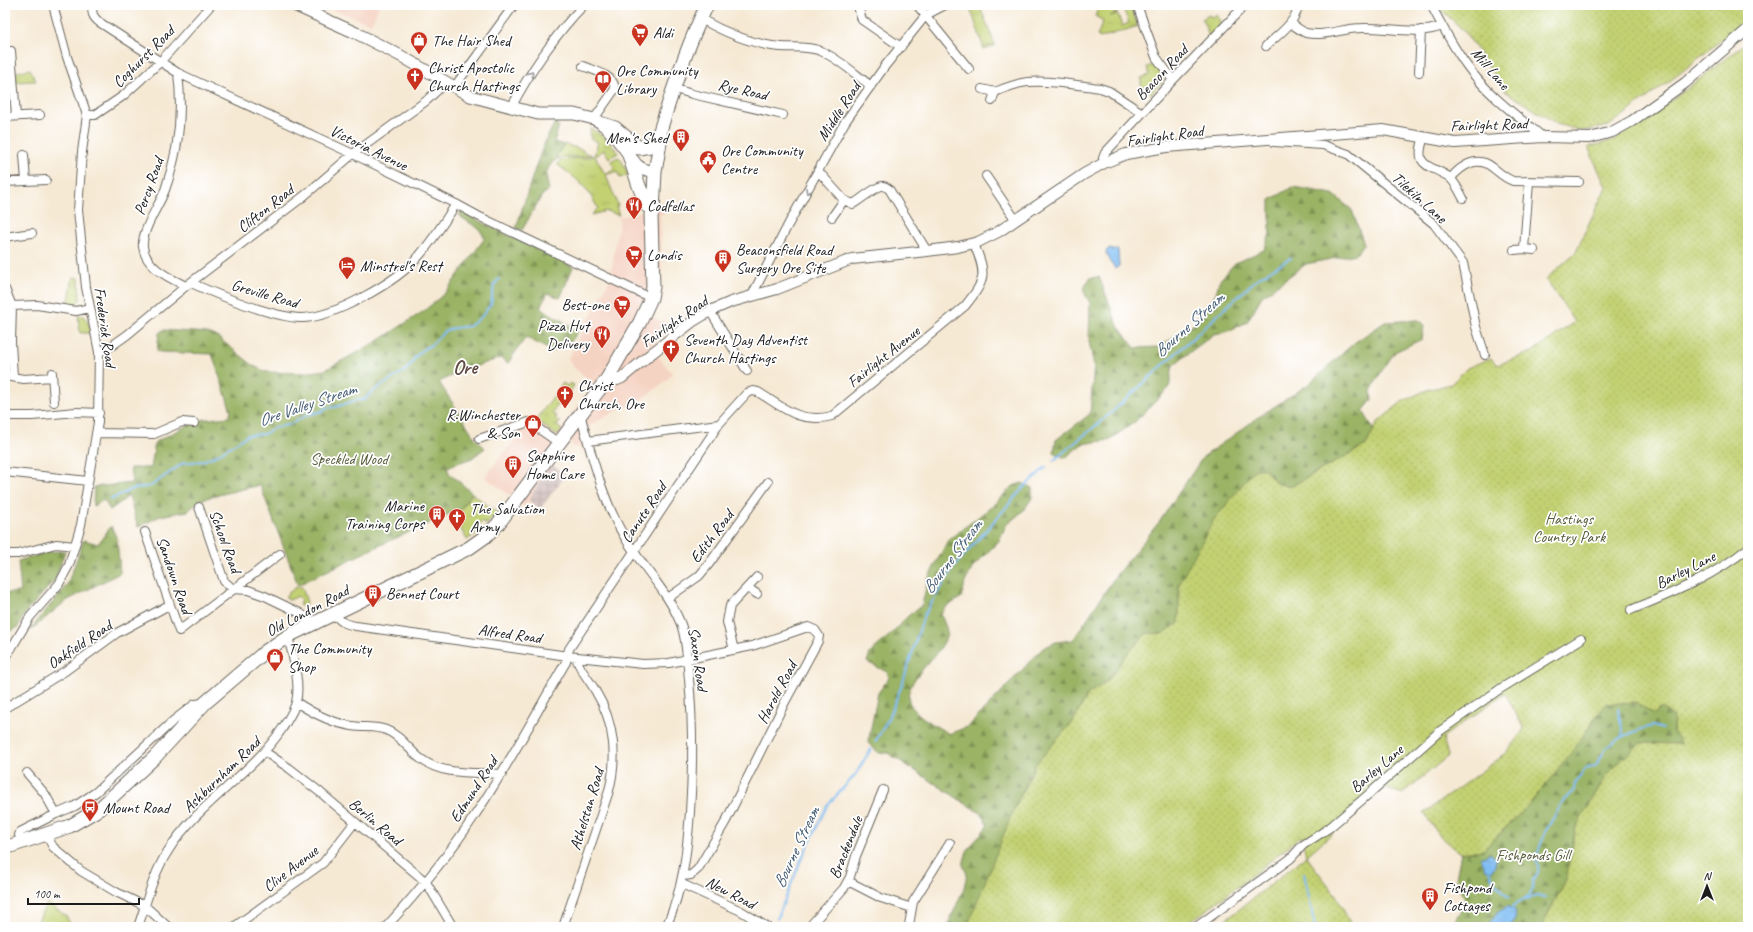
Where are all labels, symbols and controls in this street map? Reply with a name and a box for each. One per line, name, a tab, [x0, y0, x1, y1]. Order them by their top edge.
street label: Coghurst Road	[108, 20, 181, 92]
supermarket icon: Aldi	[630, 22, 650, 47]
place label: Aldi	[653, 23, 675, 43]
shop icon: The Hair Shed	[409, 30, 429, 55]
place label: The Hair Shed	[432, 31, 513, 51]
street label: Beacon Road	[1131, 39, 1194, 105]
street label: Mill Lane	[1466, 43, 1515, 95]
place label: Christ Apostolic Church Hastings	[428, 58, 521, 96]
place label: Ore Community Library	[616, 61, 699, 99]
church icon: Christ Apostolic Church Hastings	[405, 66, 425, 91]
library icon: Ore Community Library	[593, 69, 613, 94]
one-way arrow	[526, 71, 533, 78]
street label: Rye Road	[716, 75, 772, 106]
street label: Middle Road	[812, 76, 867, 145]
street label: Fairlight Road	[1450, 114, 1531, 136]
street label: Fairlight Road	[1125, 120, 1207, 151]
street label: Victoria Avenue	[326, 121, 412, 176]
building icon: Men's Shed	[671, 127, 691, 152]
place label: Men's Shed	[606, 128, 671, 148]
place label: Ore Community Centre	[721, 141, 804, 179]
public building icon: Ore Community Centre	[698, 149, 718, 174]
street label: Percy Road	[129, 152, 169, 218]
street label: Tilekiln Lane	[1388, 168, 1452, 229]
street label: Clifton Road	[233, 179, 300, 237]
one-way arrow	[805, 187, 812, 194]
restaurant icon: Codfellas	[624, 195, 644, 220]
place label: Codfellas	[647, 196, 695, 216]
place label: Beaconsfield Road Surgery Ore Site	[736, 240, 835, 278]
supermarket icon: Londis	[624, 244, 644, 269]
place label: Londis	[647, 245, 683, 265]
building icon: Beaconsfield Road Surgery Ore Site	[713, 248, 733, 273]
hotel icon: Minstrel's Rest	[337, 255, 357, 280]
place label: Minstrel's Rest	[360, 256, 445, 276]
street label: Greville Road	[229, 275, 303, 314]
street label: Frederick Road	[90, 286, 121, 371]
water label: Bourne Stream	[1150, 286, 1230, 361]
street label: Fairlight Road	[637, 290, 714, 352]
supermarket icon: Best-one	[612, 294, 632, 319]
place label: Best-one	[561, 295, 611, 315]
place label: Pizza Hut Delivery	[538, 316, 592, 354]
street label: Fairlight Avenue	[843, 320, 925, 392]
restaurant icon: Pizza Hut Delivery	[592, 324, 612, 349]
place label: Seventh Day Adventist Church Hastings	[684, 330, 809, 368]
church icon: Seventh Day Adventist Church Hastings	[661, 338, 681, 363]
district label: Ore	[453, 355, 479, 380]
place label: Christ Church, Ore	[578, 376, 646, 414]
water label: Ore Valley Stream	[256, 378, 360, 431]
church icon: Christ Church, Ore	[555, 384, 575, 409]
place label: R.Winchester & Son	[446, 405, 521, 443]
shop icon: R.Winchester & Son	[523, 413, 543, 438]
place label: Sapphire Home Care	[526, 446, 586, 484]
park label: Speckled Wood	[310, 449, 391, 469]
building icon: Sapphire Home Care	[503, 454, 523, 479]
street label: Canute Road	[616, 476, 673, 547]
place label: Marine Training Corps	[345, 496, 426, 534]
place label: The Salvation Army	[470, 499, 545, 537]
building icon: Marine Training Corps	[427, 504, 447, 529]
street label: Edith Road	[685, 504, 740, 567]
street label: School Road	[204, 507, 247, 578]
church icon: The Salvation Army	[447, 507, 467, 532]
park label: Hastings Country Park	[1533, 509, 1606, 547]
water label: Bourne Stream	[918, 514, 988, 597]
street label: Sandown Road	[152, 534, 197, 619]
street label: Barley Lane	[1652, 546, 1720, 593]
street label: Old London Road	[263, 579, 355, 641]
building icon: Bennet Court	[363, 583, 383, 608]
place label: Bennet Court	[386, 584, 460, 604]
street label: Oakfield Road	[43, 614, 118, 674]
street label: Alfred Road	[477, 620, 545, 649]
street label: Saxon Road	[684, 626, 713, 695]
place label: The Community Shop	[288, 639, 373, 677]
shop icon: The Community Shop	[265, 647, 285, 672]
street label: Harold Road	[752, 656, 803, 727]
street label: Ashburnham Road	[179, 731, 267, 817]
street label: Barley Lane	[1346, 739, 1409, 797]
street label: Edmund Road	[445, 750, 504, 826]
street label: Athelstan Road	[565, 764, 610, 852]
street label: Berlin Road	[345, 794, 408, 852]
bus stop icon: Mount Road	[80, 797, 100, 822]
place label: Mount Road	[103, 798, 172, 818]
water label: Bourne Stream	[768, 802, 825, 891]
street label: Brackendale	[824, 812, 868, 882]
street label: Clive Avenue	[259, 840, 324, 896]
park label: Fishponds Gill	[1496, 845, 1573, 865]
north arrow	[1687, 866, 1727, 906]
text: N	[1704, 869, 1713, 883]
street label: New Road	[702, 872, 761, 915]
place label: Fishpond Cottages	[1443, 878, 1494, 916]
scale bar	[28, 880, 139, 906]
text: 100 m	[34, 886, 61, 902]
building icon: Fishpond Cottages	[1420, 886, 1440, 911]

